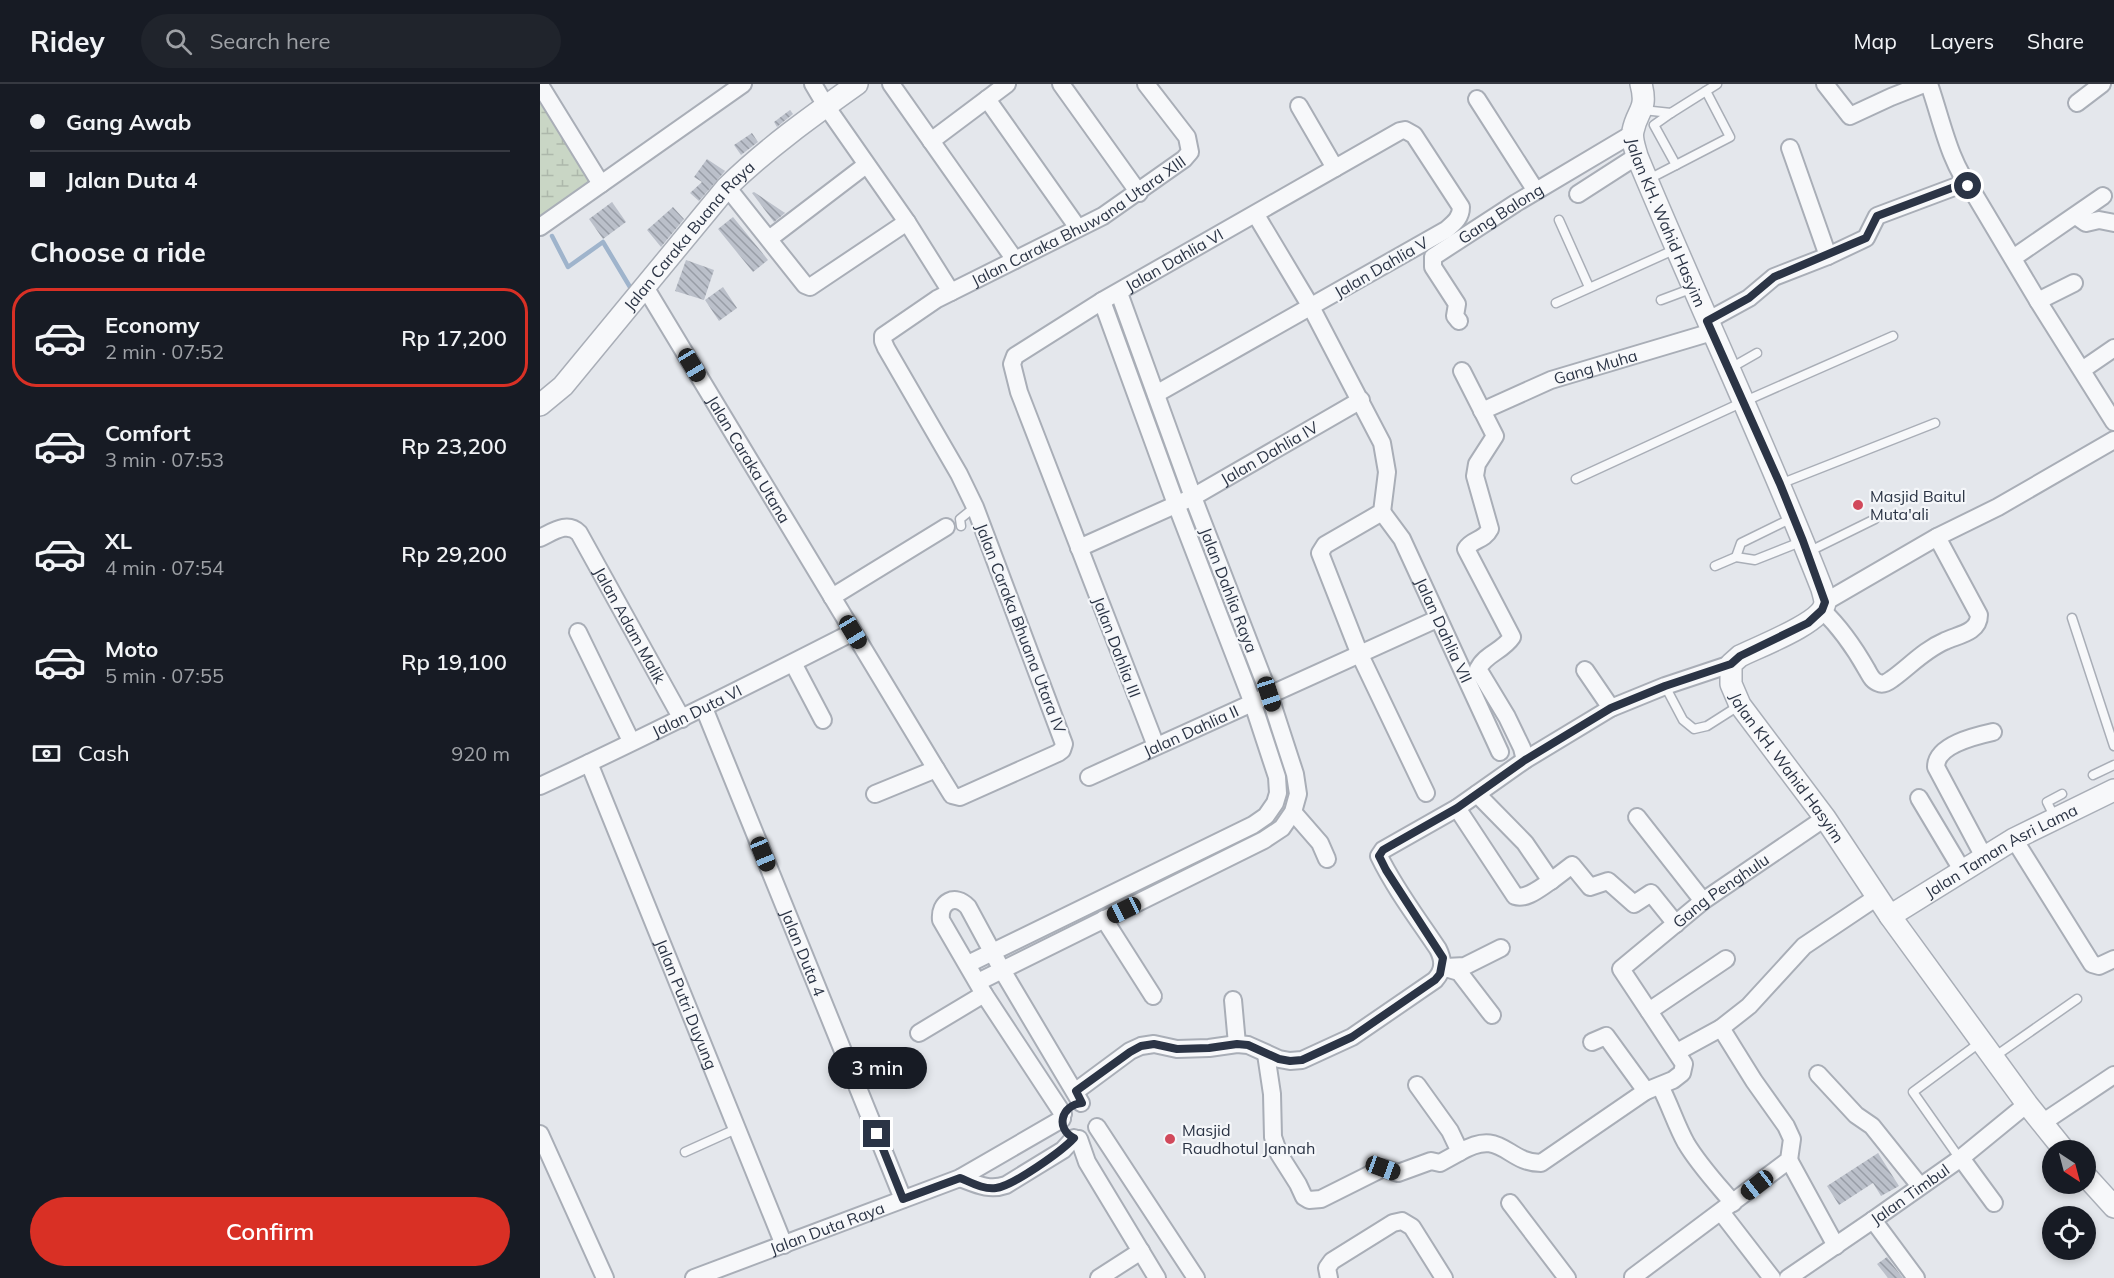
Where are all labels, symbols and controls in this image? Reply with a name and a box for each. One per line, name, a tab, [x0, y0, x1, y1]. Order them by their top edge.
search box	[141, 14, 561, 68]
text: Ridey	[30, 24, 105, 59]
icon: search	[162, 25, 195, 58]
text: Search here	[210, 27, 331, 55]
text: Map	[1854, 28, 1897, 54]
text: Layers	[1930, 28, 1994, 54]
text: Share	[2027, 28, 2084, 54]
text: Gang Awab	[66, 108, 191, 136]
street label: Jalan KH. Wahid Hasyim	[1623, 136, 1711, 310]
street label: Jalan Caraka Bhuwana Utara XIII	[968, 151, 1190, 290]
street label: Jalan Caraka Buana Raya	[619, 157, 758, 315]
text: Jalan Duta 4	[66, 166, 197, 194]
route start	[1954, 172, 1981, 199]
street label: Gang Balong	[1454, 179, 1547, 248]
street label: Jalan Dahlia VI	[1122, 224, 1227, 296]
street label: Jalan Dahlia V	[1330, 232, 1432, 302]
text: Choose a ride	[30, 235, 206, 269]
icon: car	[33, 311, 87, 365]
text: Economy	[105, 311, 200, 339]
text: Rp 17,200	[401, 324, 507, 352]
text: 2 min · 07:52	[105, 339, 224, 364]
car	[675, 345, 709, 385]
street label: Gang Muha	[1551, 345, 1640, 389]
street label: Jalan Caraka Utana	[703, 392, 795, 526]
street label: Jalan Dahlia IV	[1217, 416, 1322, 489]
icon: car	[33, 419, 87, 473]
text: Comfort	[105, 419, 191, 447]
text: Rp 23,200	[401, 432, 507, 460]
text: 3 min · 07:53	[105, 447, 224, 472]
place label: Masjid Baitul Muta'ali	[1870, 486, 1966, 524]
marker: Masjid Baitul Muta'ali	[1851, 498, 1865, 512]
street label: Jalan Caraka Bhuana Utara IV	[972, 520, 1071, 737]
street label: Jalan Dahlia Raya	[1196, 524, 1262, 656]
icon: car	[33, 527, 87, 581]
text: XL	[105, 527, 132, 555]
text: Rp 29,200	[401, 540, 507, 568]
text: 4 min · 07:54	[105, 555, 224, 580]
street label: Jalan Adam Malik	[590, 563, 671, 688]
street label: Jalan Dahlia VII	[1411, 574, 1477, 686]
street label: Jalan Dahlia III	[1089, 594, 1145, 700]
car	[836, 612, 870, 652]
icon: car	[33, 635, 87, 689]
text: Moto	[105, 635, 158, 663]
text: Rp 19,100	[401, 648, 507, 676]
text: 5 min · 07:55	[105, 663, 224, 688]
car	[1255, 674, 1283, 714]
street label: Jalan Duta VI	[649, 680, 745, 741]
street label: Jalan KH. Wahid Hasyim	[1726, 689, 1849, 846]
street label: Jalan Dahlia II	[1140, 700, 1242, 761]
icon: cash	[30, 737, 63, 770]
text: Cash	[78, 739, 130, 767]
text: 920 m	[451, 741, 510, 766]
street label: Jalan Taman Asri Lama	[1921, 800, 2081, 902]
car	[748, 834, 778, 874]
street label: Gang Penghulu	[1668, 849, 1773, 932]
car	[1104, 894, 1144, 926]
street label: Jalan Duta 4	[777, 906, 830, 999]
street label: Jalan Putri Duyung	[651, 936, 722, 1072]
callout: 3 min	[828, 1047, 926, 1089]
text: 3 min	[852, 1055, 903, 1080]
route end	[863, 1120, 890, 1147]
place label: Masjid Raudhotul Jannah	[1182, 1120, 1315, 1158]
marker: Masjid Raudhotul Jannah	[1163, 1132, 1177, 1146]
north arrow	[2042, 1140, 2096, 1194]
map controls	[2042, 1140, 2096, 1260]
car	[1363, 1153, 1403, 1183]
street label: Jalan Timbul	[1866, 1159, 1953, 1229]
car	[1737, 1167, 1777, 1203]
button: Confirm	[30, 1197, 510, 1266]
street label: Jalan Duta Raya	[767, 1197, 887, 1259]
button: locate	[2042, 1206, 2096, 1260]

